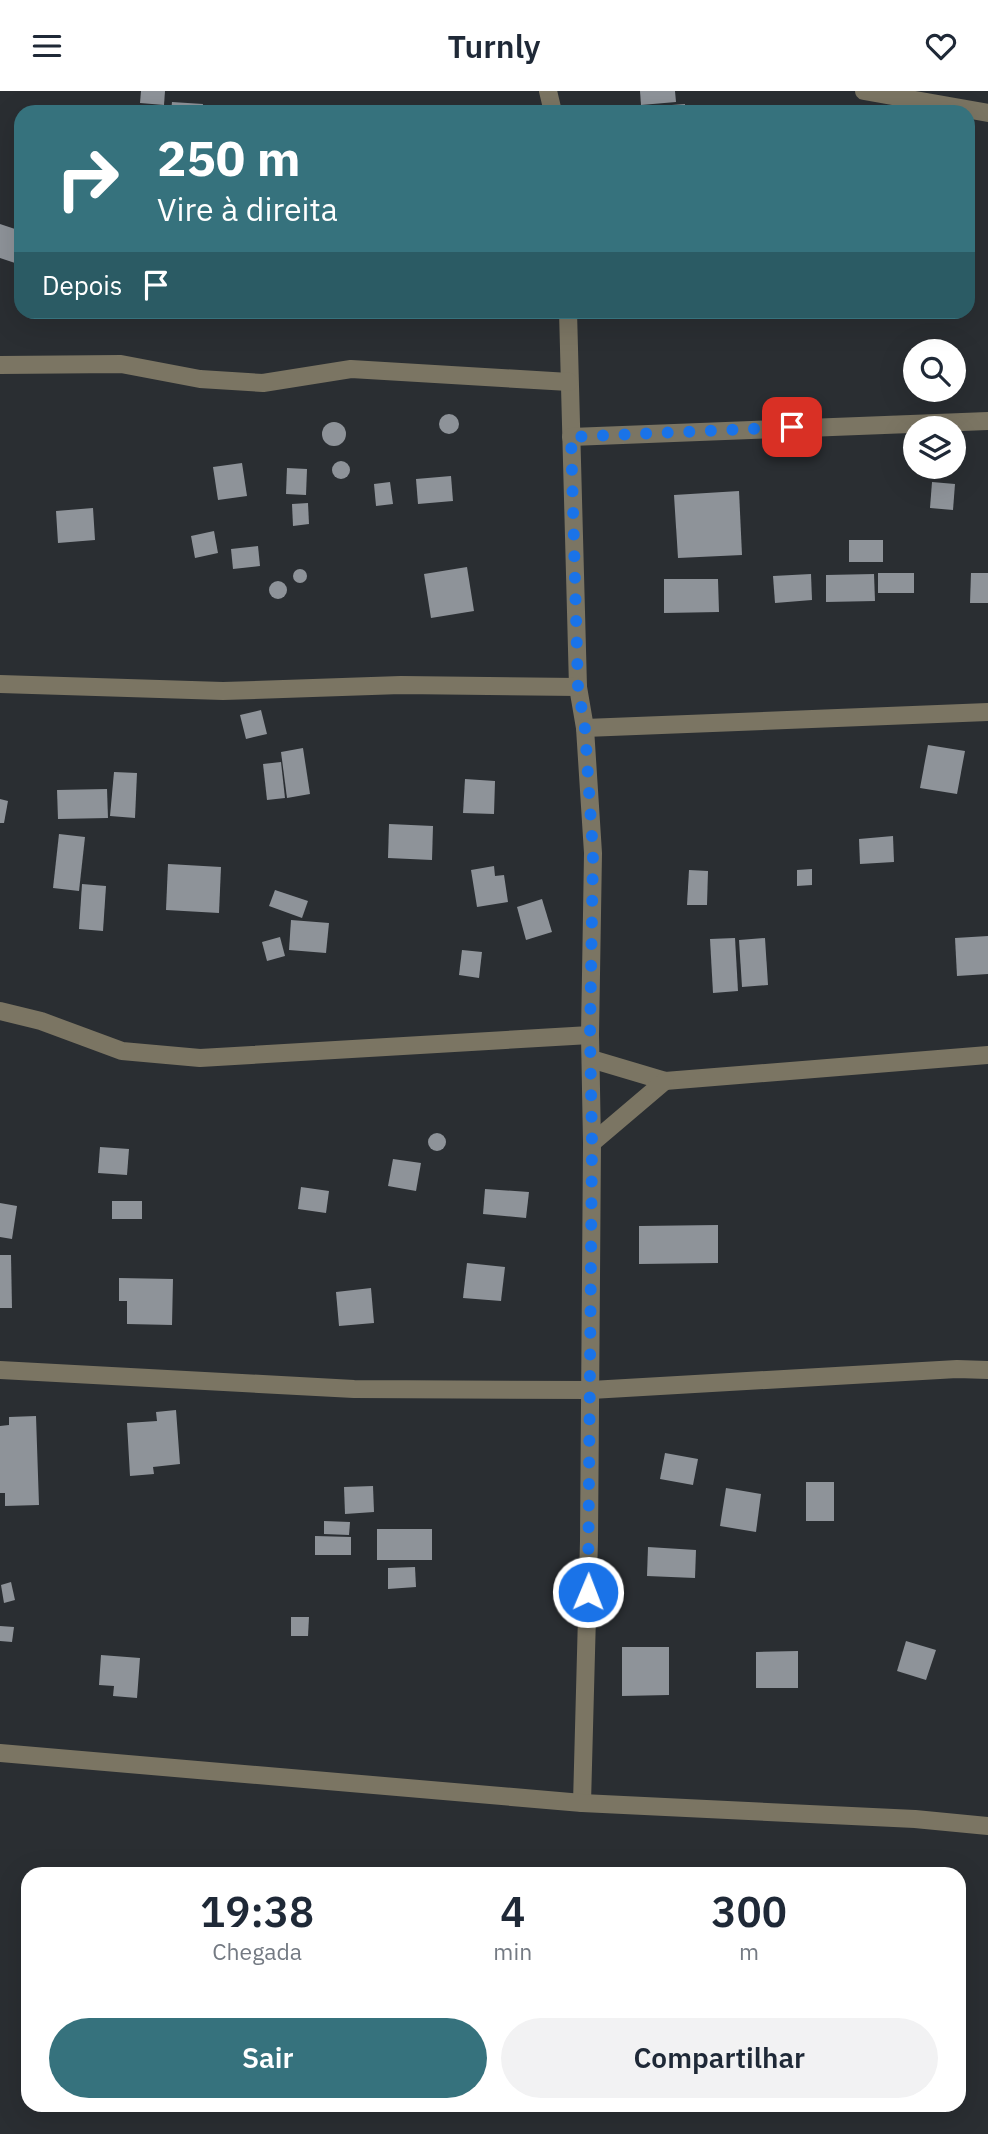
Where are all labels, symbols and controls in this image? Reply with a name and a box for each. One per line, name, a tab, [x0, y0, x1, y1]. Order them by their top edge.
text: Turnly	[447, 25, 541, 67]
icon: menu	[28, 27, 66, 65]
icon: heart	[922, 27, 960, 65]
text: 250 m	[157, 126, 301, 189]
icon: right	[42, 133, 133, 224]
text: Vire à direita	[157, 188, 338, 230]
icon: arrive	[137, 266, 175, 304]
text: Depois	[42, 268, 123, 302]
map controls	[903, 339, 966, 479]
button: search	[903, 339, 966, 402]
pin	[762, 397, 822, 457]
icon: arrive	[773, 408, 811, 446]
button: layers	[903, 416, 966, 479]
position arrow	[551, 1555, 625, 1629]
text: 19:38	[200, 1884, 314, 1939]
text: 4	[500, 1884, 525, 1939]
text: 300	[711, 1884, 787, 1939]
text: Chegada	[212, 1936, 302, 1966]
text: min	[493, 1936, 532, 1966]
text: m	[739, 1936, 759, 1966]
button: Sair	[49, 2018, 487, 2098]
button: Compartilhar	[501, 2018, 938, 2098]

